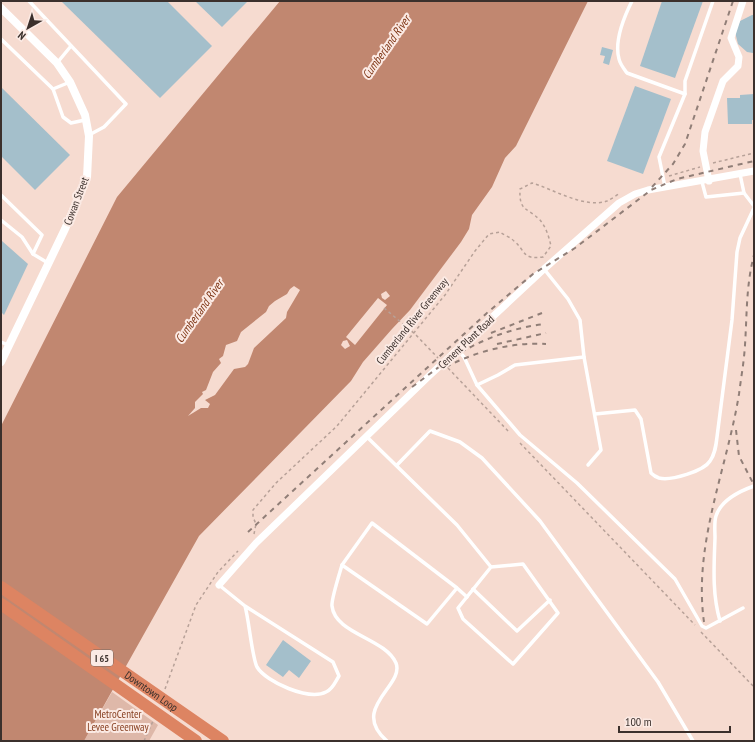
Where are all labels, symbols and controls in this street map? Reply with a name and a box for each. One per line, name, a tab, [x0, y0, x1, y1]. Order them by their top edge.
north arrow	[8, 8, 48, 48]
water label: Cumberland River	[359, 11, 414, 81]
text: N	[15, 28, 28, 43]
street label: Cowan Street	[60, 175, 92, 227]
street label: Cumberland River Greenway	[373, 274, 452, 367]
water label: Cumberland River	[172, 275, 227, 345]
street label: Cement Plant Road	[435, 312, 497, 372]
road number: I 65	[91, 650, 113, 666]
street label: Downtown Loop	[122, 668, 181, 715]
park label: MetroCenter Levee Greenway	[87, 707, 150, 734]
scale bar	[619, 708, 730, 734]
text: 100 m	[625, 714, 652, 729]

